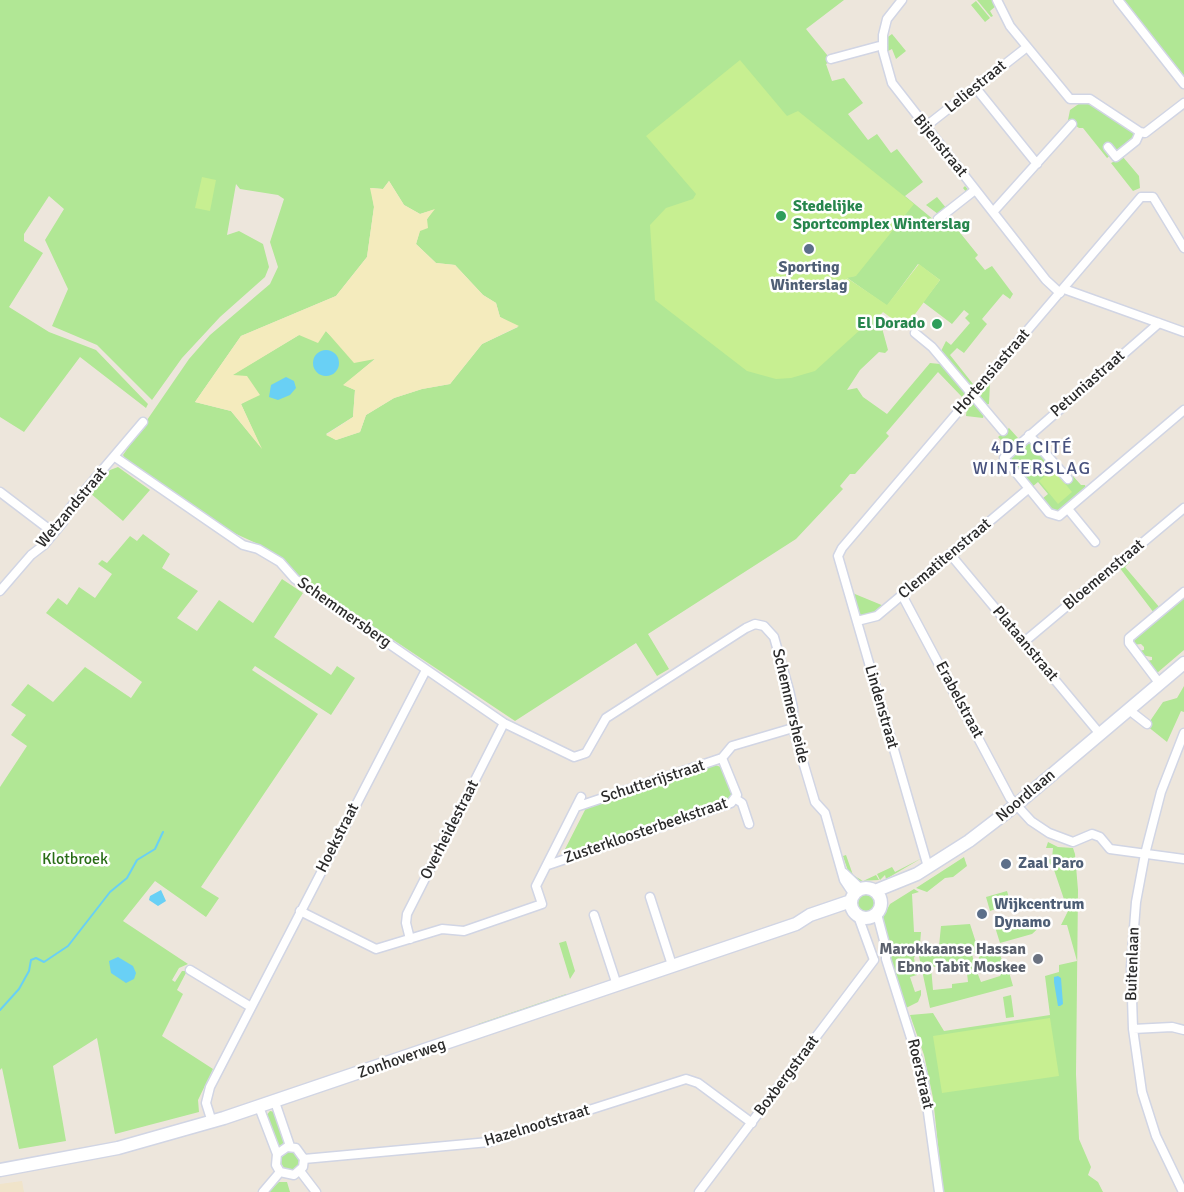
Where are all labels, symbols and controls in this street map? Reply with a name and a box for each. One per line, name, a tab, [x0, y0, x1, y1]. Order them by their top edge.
street label: Leliestraat	[942, 57, 1010, 117]
street label: Bijenstraat	[909, 111, 971, 181]
place label: Stedelijke Sportcomplex Winterslag	[793, 197, 970, 235]
marker: Stedelijke Sportcomplex Winterslag	[774, 209, 788, 223]
marker: Sporting Winterslag	[802, 242, 816, 256]
place label: Sporting Winterslag	[770, 258, 848, 296]
place label: El Dorado	[857, 314, 925, 334]
marker: El Dorado	[930, 317, 944, 331]
street label: Hortensiastraat	[950, 325, 1034, 419]
street label: Petuniastraat	[1047, 347, 1129, 421]
district label: 4DE CITÉ WINTERSLAG	[972, 437, 1092, 480]
street label: Wetzandstraat	[33, 464, 111, 552]
street label: Clematitenstraat	[895, 515, 995, 603]
street label: Bloemenstraat	[1060, 535, 1148, 615]
street label: Schemmersberg	[293, 574, 395, 652]
street label: Plataanstraat	[988, 602, 1062, 686]
street label: Schemmersheide	[767, 647, 813, 765]
street label: Erabelstraat	[931, 658, 987, 742]
street label: Lindenstraat	[860, 663, 902, 751]
street label: Schutterijstraat	[599, 756, 707, 808]
street label: Noordlaan	[992, 766, 1060, 826]
street label: Overheidestraat	[417, 777, 483, 883]
street label: Zusterkloosterbeekstraat	[562, 794, 730, 868]
street label: Hoekstraat	[312, 800, 364, 876]
park label: Klotbroek	[42, 850, 108, 870]
place label: Zaal Paro	[1018, 854, 1084, 874]
marker: Zaal Paro	[999, 857, 1013, 871]
place label: Wijkcentrum Dynamo	[994, 895, 1084, 933]
marker: Wijkcentrum Dynamo	[975, 907, 989, 921]
street label: Buitenlaan	[1122, 926, 1144, 1002]
place label: Marokkaanse Hassan Ebno Tabit Moskee	[879, 940, 1026, 978]
marker: Marokkaanse Hassan Ebno Tabit Moskee	[1031, 952, 1045, 966]
street label: Boxbergstraat	[751, 1032, 823, 1120]
street label: Zonhoverweg	[356, 1035, 448, 1083]
street label: Roerstraat	[903, 1037, 937, 1111]
street label: Hazelnootstraat	[482, 1101, 592, 1151]

